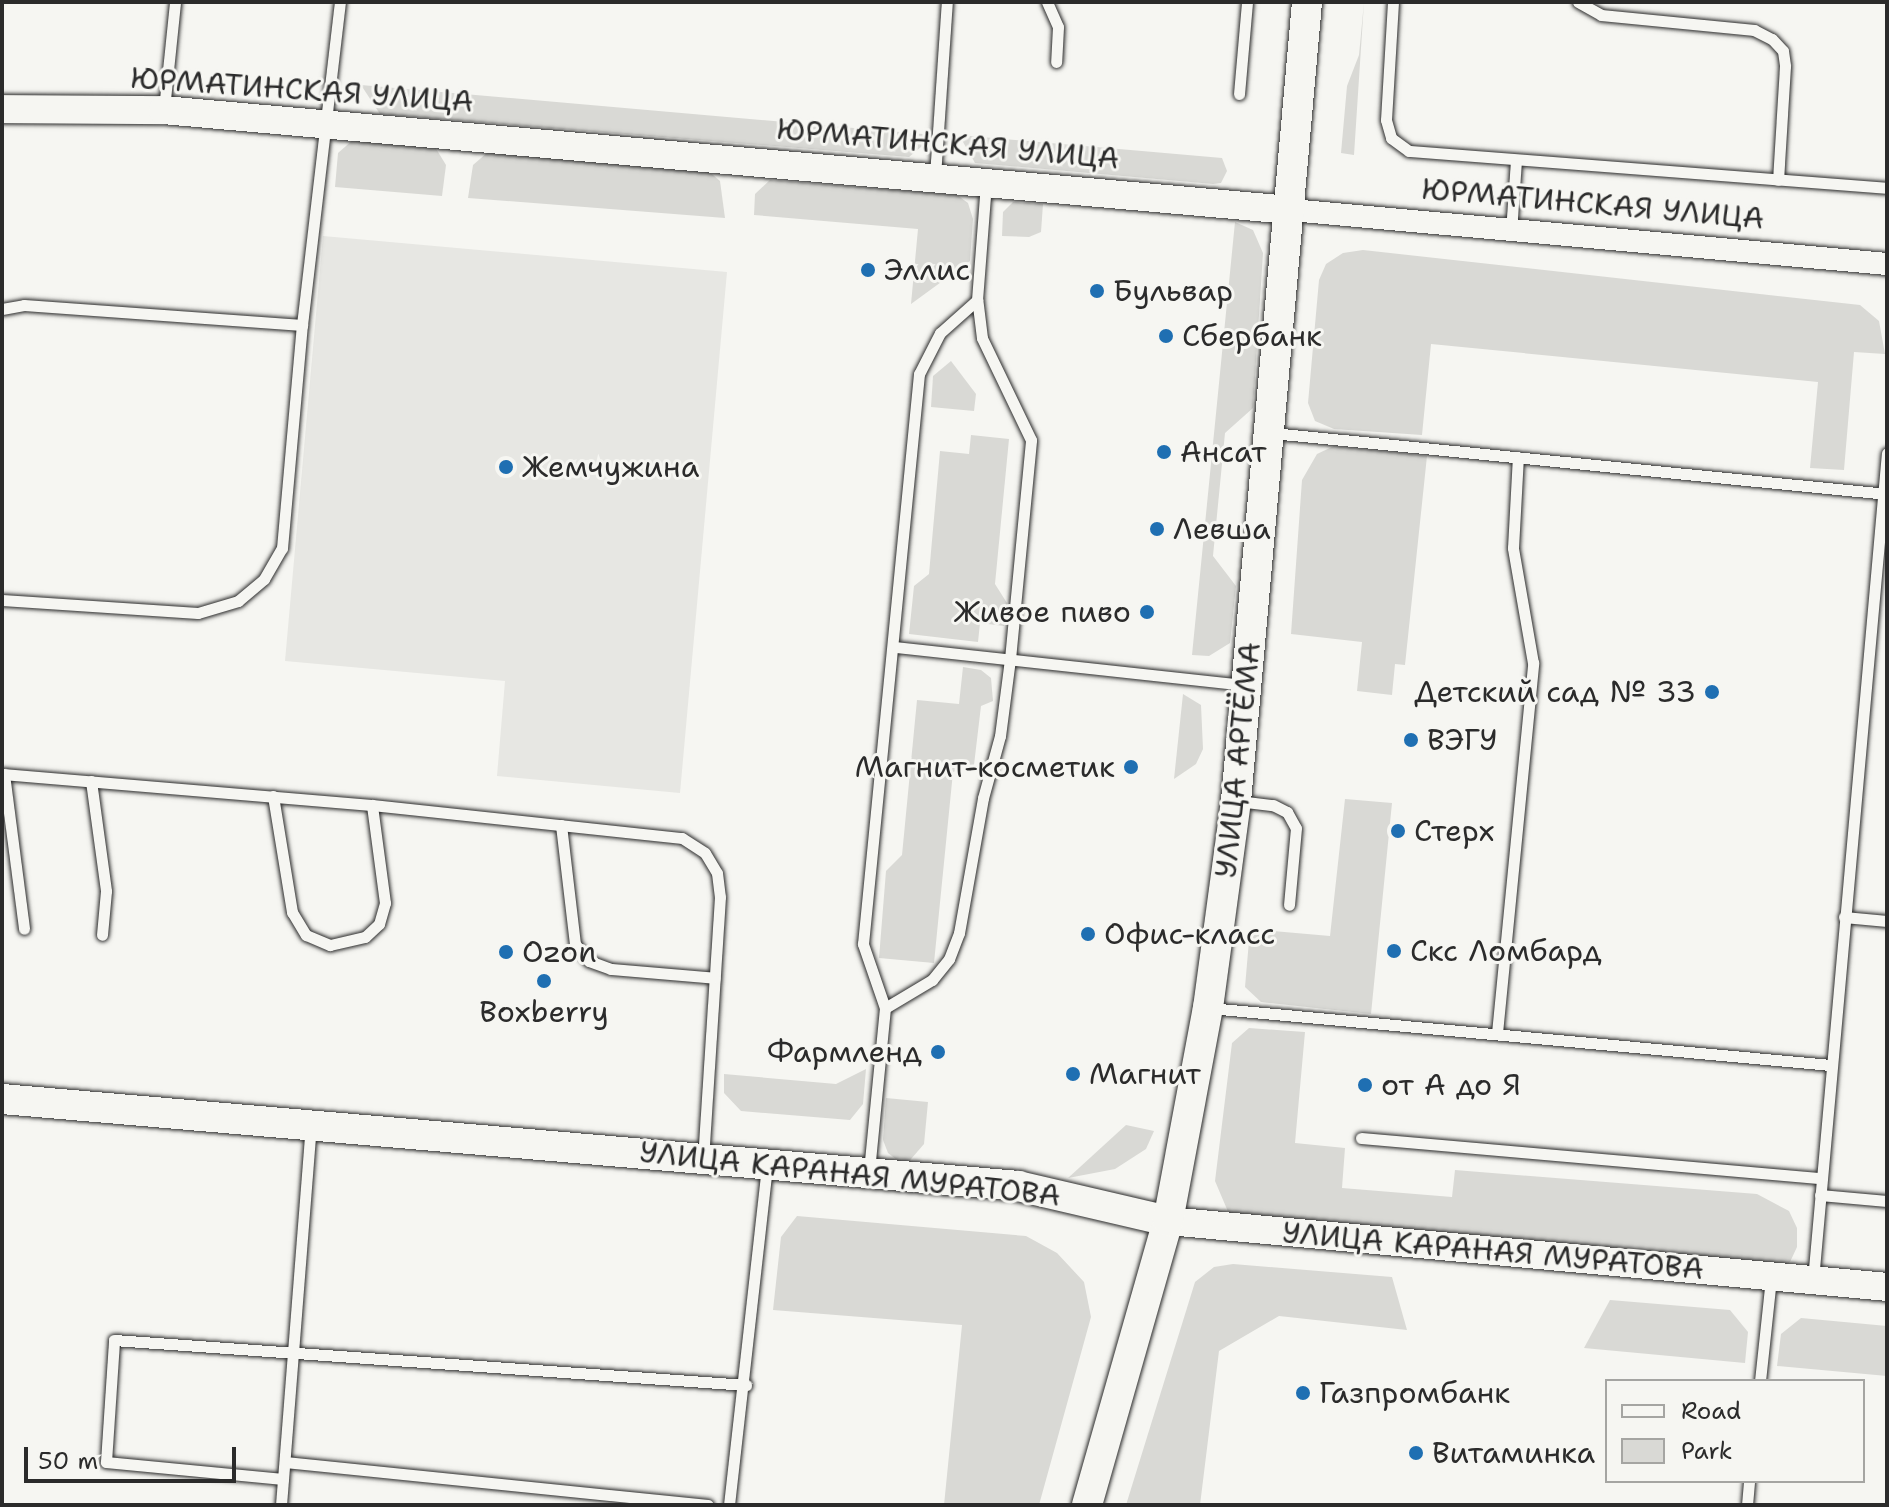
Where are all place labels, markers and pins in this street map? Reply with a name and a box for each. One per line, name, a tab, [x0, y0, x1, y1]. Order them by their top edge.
place label: Эллис	[884, 252, 970, 288]
marker: Эллис	[859, 261, 877, 279]
place label: Бульвар	[1113, 273, 1233, 309]
marker: Бульвар	[1088, 282, 1106, 300]
place label: Сбербанк	[1182, 318, 1322, 354]
marker: Сбербанк	[1157, 327, 1175, 345]
place label: Ансат	[1180, 434, 1267, 470]
marker: Ансат	[1155, 443, 1173, 461]
place label: Жемчужина	[522, 449, 699, 485]
marker: Жемчужина	[497, 458, 515, 476]
place label: Левша	[1173, 511, 1271, 547]
marker: Левша	[1148, 520, 1166, 538]
place label: Живое пиво	[954, 594, 1131, 630]
marker: Живое пиво	[1138, 603, 1156, 621]
place label: Детский сад № 33	[1414, 674, 1696, 710]
marker: Детский сад № 33	[1703, 683, 1721, 701]
place label: ВЭГУ	[1427, 722, 1498, 758]
marker: ВЭГУ	[1402, 731, 1420, 749]
place label: Магнит-косметик	[855, 749, 1115, 785]
marker: Магнит-косметик	[1122, 758, 1140, 776]
place label: Стерх	[1414, 813, 1494, 849]
marker: Стерх	[1389, 822, 1407, 840]
place label: Офис-класс	[1104, 916, 1275, 952]
marker: Офис-класс	[1079, 925, 1097, 943]
place label: Скс Ломбард	[1410, 933, 1602, 969]
place label: Ozon	[522, 934, 597, 970]
marker: Скс Ломбард	[1385, 942, 1403, 960]
marker: Ozon	[497, 943, 515, 961]
marker: Boxberry	[535, 972, 553, 990]
place label: Boxberry	[479, 994, 609, 1030]
place label: Фармленд	[767, 1034, 922, 1070]
marker: Фармленд	[929, 1043, 947, 1061]
place label: Магнит	[1089, 1056, 1201, 1092]
marker: Магнит	[1064, 1065, 1082, 1083]
place label: от А до Я	[1381, 1067, 1521, 1103]
marker: от А до Я	[1356, 1076, 1374, 1094]
place label: Газпромбанк	[1319, 1375, 1510, 1411]
marker: Газпромбанк	[1294, 1384, 1312, 1402]
place label: Витаминка	[1432, 1435, 1595, 1471]
marker: Витаминка	[1407, 1444, 1425, 1462]

